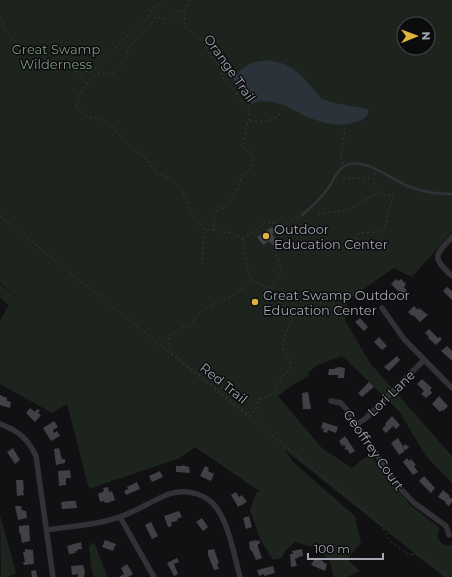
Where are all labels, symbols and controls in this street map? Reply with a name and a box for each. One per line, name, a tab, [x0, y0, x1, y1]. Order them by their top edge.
north arrow	[396, 16, 436, 56]
street label: Orange Trail	[201, 31, 259, 105]
text: N	[419, 31, 433, 40]
park label: Great Swamp Wilderness	[12, 41, 100, 72]
place label: Outdoor Education Center	[274, 221, 388, 252]
marker: Outdoor Education Center	[261, 231, 271, 241]
place label: Great Swamp Outdoor Education Center	[263, 287, 410, 318]
marker: Great Swamp Outdoor Education Center	[250, 297, 260, 307]
street label: Red Trail	[197, 359, 251, 407]
street label: Lori Lane	[364, 366, 418, 419]
street label: Geoffrey Court	[340, 407, 408, 493]
scale bar	[308, 535, 383, 561]
text: 100 m	[314, 541, 350, 556]

